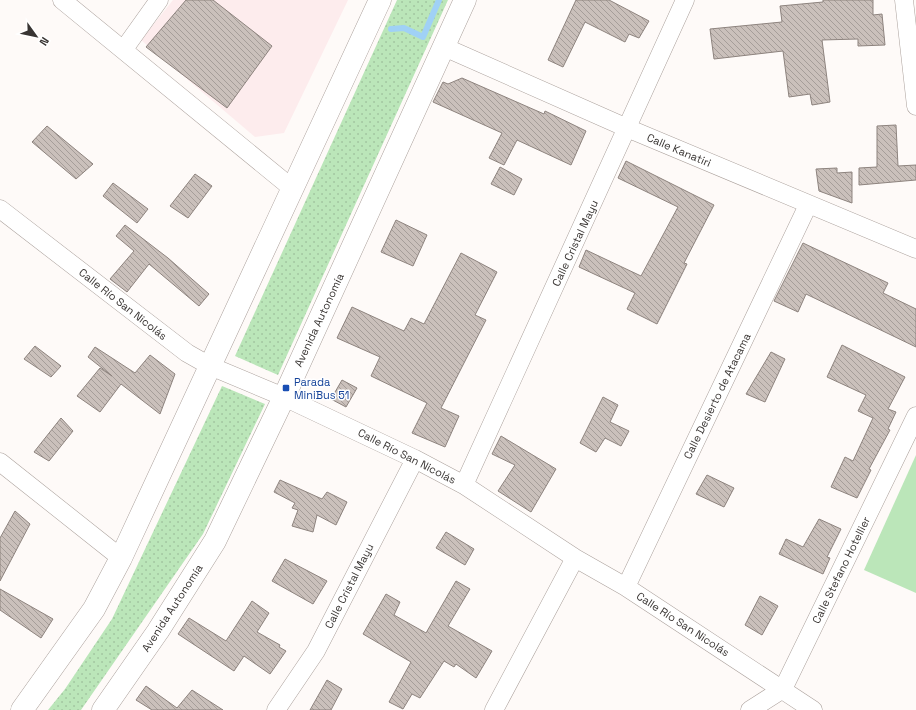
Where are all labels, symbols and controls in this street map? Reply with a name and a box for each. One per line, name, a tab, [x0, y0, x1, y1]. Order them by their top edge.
north arrow	[16, 16, 56, 56]
text: N	[37, 35, 52, 48]
street label: Calle Kanatiri	[645, 130, 714, 170]
street label: Calle Cristal Mayu	[549, 198, 601, 288]
street label: Calle Río San Nicolás	[76, 265, 170, 343]
street label: Avenida Autonomía	[291, 270, 347, 369]
street label: Calle Desierto de Atacama	[680, 330, 754, 461]
place label: Parada MiniBus 51	[294, 375, 349, 402]
marker: Parada MiniBus 51	[281, 383, 291, 393]
street label: Calle Río San Nicolás	[356, 425, 459, 487]
street label: Calle Stefano Hotellier	[809, 514, 873, 626]
street label: Calle Cristal Mayu	[321, 541, 377, 631]
street label: Avenida Autonomía	[138, 561, 206, 655]
street label: Calle Río San Nicolás	[634, 589, 732, 659]

